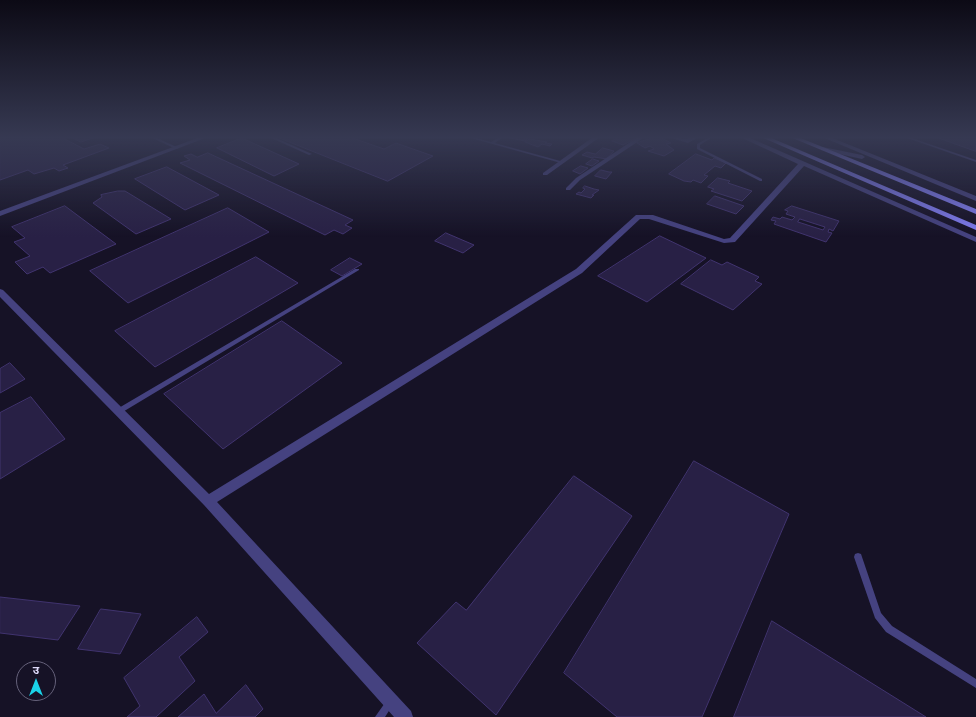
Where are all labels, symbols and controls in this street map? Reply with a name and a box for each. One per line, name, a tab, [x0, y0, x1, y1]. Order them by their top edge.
north arrow	[16, 661, 56, 701]
text: उ	[33, 663, 39, 676]

